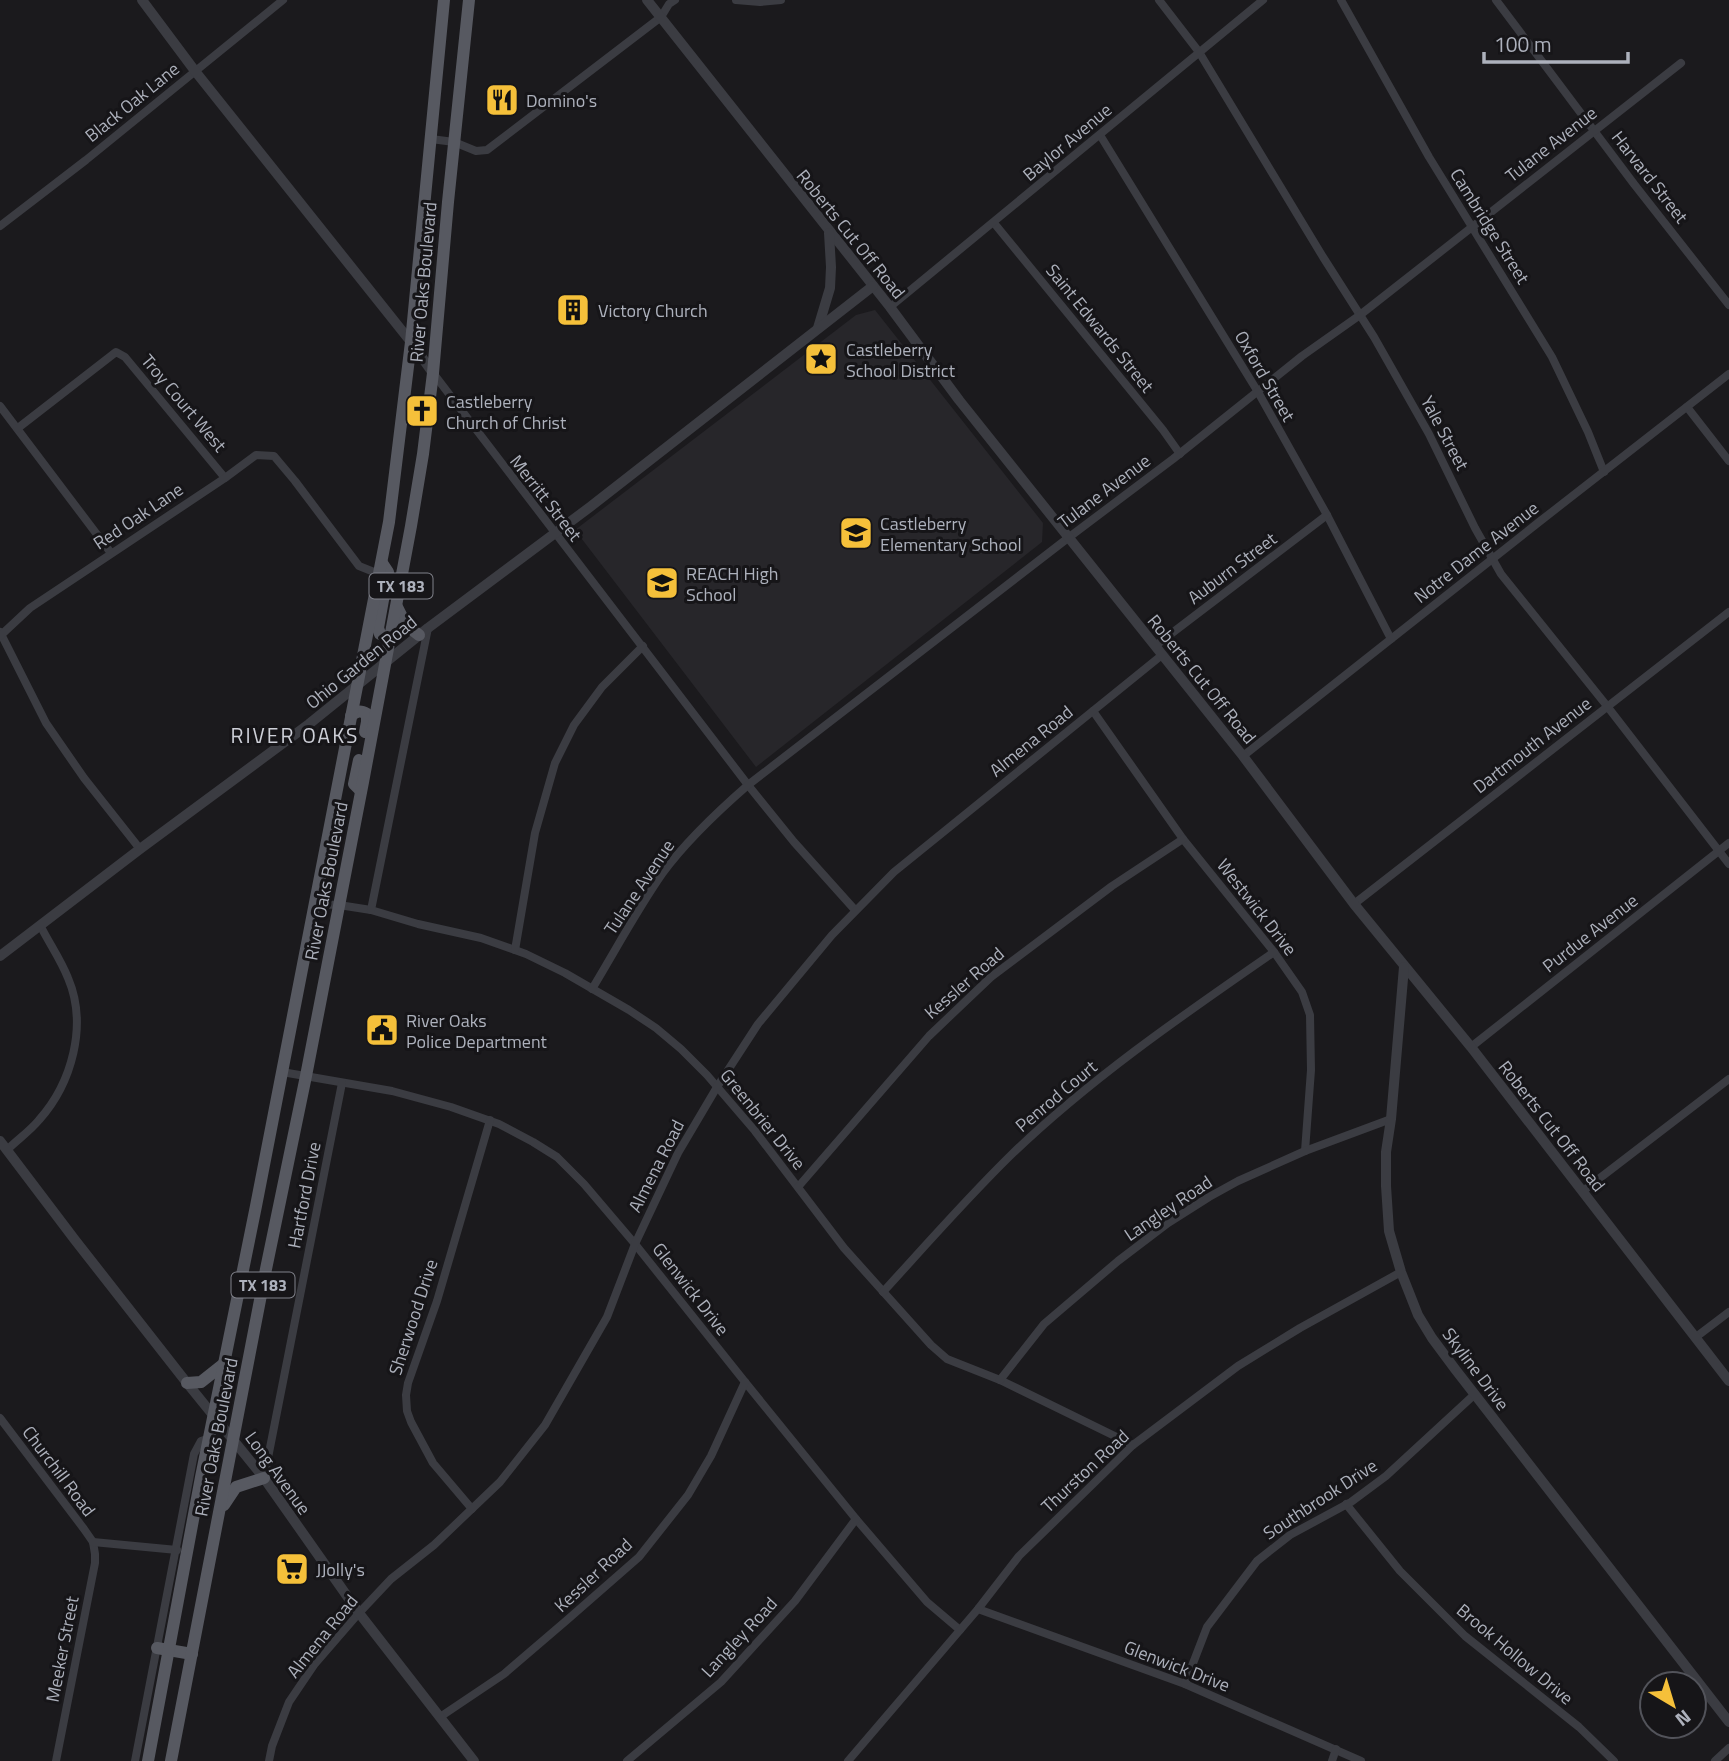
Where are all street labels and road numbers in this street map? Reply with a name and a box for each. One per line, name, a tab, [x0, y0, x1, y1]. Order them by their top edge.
street label: Black Oak Lane	[79, 55, 185, 149]
street label: Baylor Avenue	[1017, 97, 1117, 187]
street label: Tulane Avenue	[1499, 100, 1603, 188]
street label: Harvard Street	[1605, 125, 1695, 230]
street label: Roberts Cut Off Road	[790, 163, 912, 305]
street label: Cambridge Street	[1444, 163, 1537, 290]
street label: River Oaks Boulevard	[403, 201, 443, 363]
street label: Saint Edwards Street	[1040, 258, 1161, 399]
street label: Oxford Street	[1228, 325, 1302, 427]
street label: Troy Court West	[135, 348, 234, 458]
street label: Yale Street	[1414, 391, 1476, 476]
street label: Tulane Avenue	[1052, 447, 1156, 535]
street label: Merritt Street	[503, 449, 589, 548]
street label: Red Oak Lane	[88, 476, 188, 556]
street label: Notre Dame Avenue	[1408, 495, 1544, 609]
street label: Auburn Street	[1182, 525, 1283, 611]
road number: TX 183	[370, 573, 432, 598]
street label: Roberts Cut Off Road	[1141, 608, 1263, 750]
street label: Ohio Garden Road	[300, 609, 422, 715]
street label: Dartmouth Avenue	[1467, 690, 1597, 800]
street label: Almena Road	[983, 699, 1079, 783]
street label: River Oaks Boulevard	[297, 799, 355, 963]
street label: Tulane Avenue	[597, 834, 681, 940]
street label: Westwick Drive	[1210, 853, 1304, 961]
street label: Purdue Avenue	[1537, 887, 1643, 979]
street label: Kessler Road	[918, 941, 1010, 1025]
street label: Penrod Court	[1009, 1053, 1103, 1138]
street label: Roberts Cut Off Road	[1492, 1055, 1612, 1197]
street label: Greenbrier Drive	[714, 1063, 812, 1175]
street label: Almena Road	[621, 1115, 691, 1217]
street label: Hartford Drive	[280, 1139, 328, 1251]
street label: Langley Road	[1118, 1168, 1218, 1248]
street label: Glenwick Drive	[646, 1237, 736, 1341]
street label: Sherwood Drive	[382, 1256, 444, 1378]
road number: TX 183	[232, 1273, 294, 1298]
street label: Skyline Drive	[1436, 1322, 1516, 1416]
street label: River Oaks Boulevard	[187, 1355, 245, 1519]
street label: Churchill Road	[16, 1420, 102, 1522]
street label: Thurston Road	[1035, 1423, 1135, 1519]
street label: Long Avenue	[239, 1426, 317, 1520]
street label: Southbrook Drive	[1258, 1452, 1382, 1546]
street label: Kessler Road	[548, 1532, 638, 1618]
street label: Almena Road	[280, 1588, 364, 1684]
street label: Langley Road	[695, 1591, 783, 1683]
street label: Meeker Street	[39, 1593, 86, 1704]
street label: Brook Hollow Drive	[1451, 1597, 1579, 1711]
street label: Glenwick Drive	[1120, 1633, 1234, 1699]

